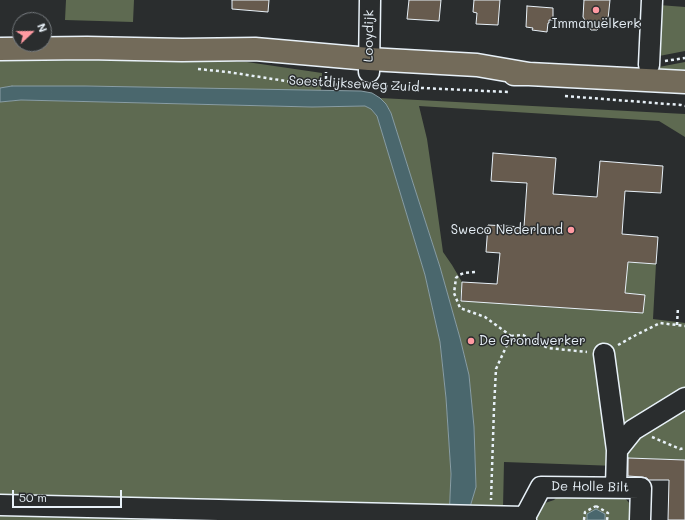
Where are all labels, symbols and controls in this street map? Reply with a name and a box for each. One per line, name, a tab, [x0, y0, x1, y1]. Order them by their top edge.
marker: Immanuëlkerk	[591, 5, 601, 15]
street label: Looydijk	[361, 10, 377, 62]
north arrow	[12, 12, 52, 52]
place label: Immanuëlkerk	[552, 16, 640, 32]
text: N	[34, 21, 51, 34]
street label: Soestdijkseweg Zuid	[288, 73, 420, 95]
place label: Sweco Nederland	[451, 222, 563, 238]
marker: Sweco Nederland	[566, 225, 576, 235]
place label: De Grondwerker	[479, 333, 586, 349]
marker: De Grondwerker	[466, 336, 476, 346]
street label: De Holle Bilt	[551, 479, 629, 495]
scale bar	[14, 482, 124, 508]
text: 50 m	[19, 489, 47, 505]

